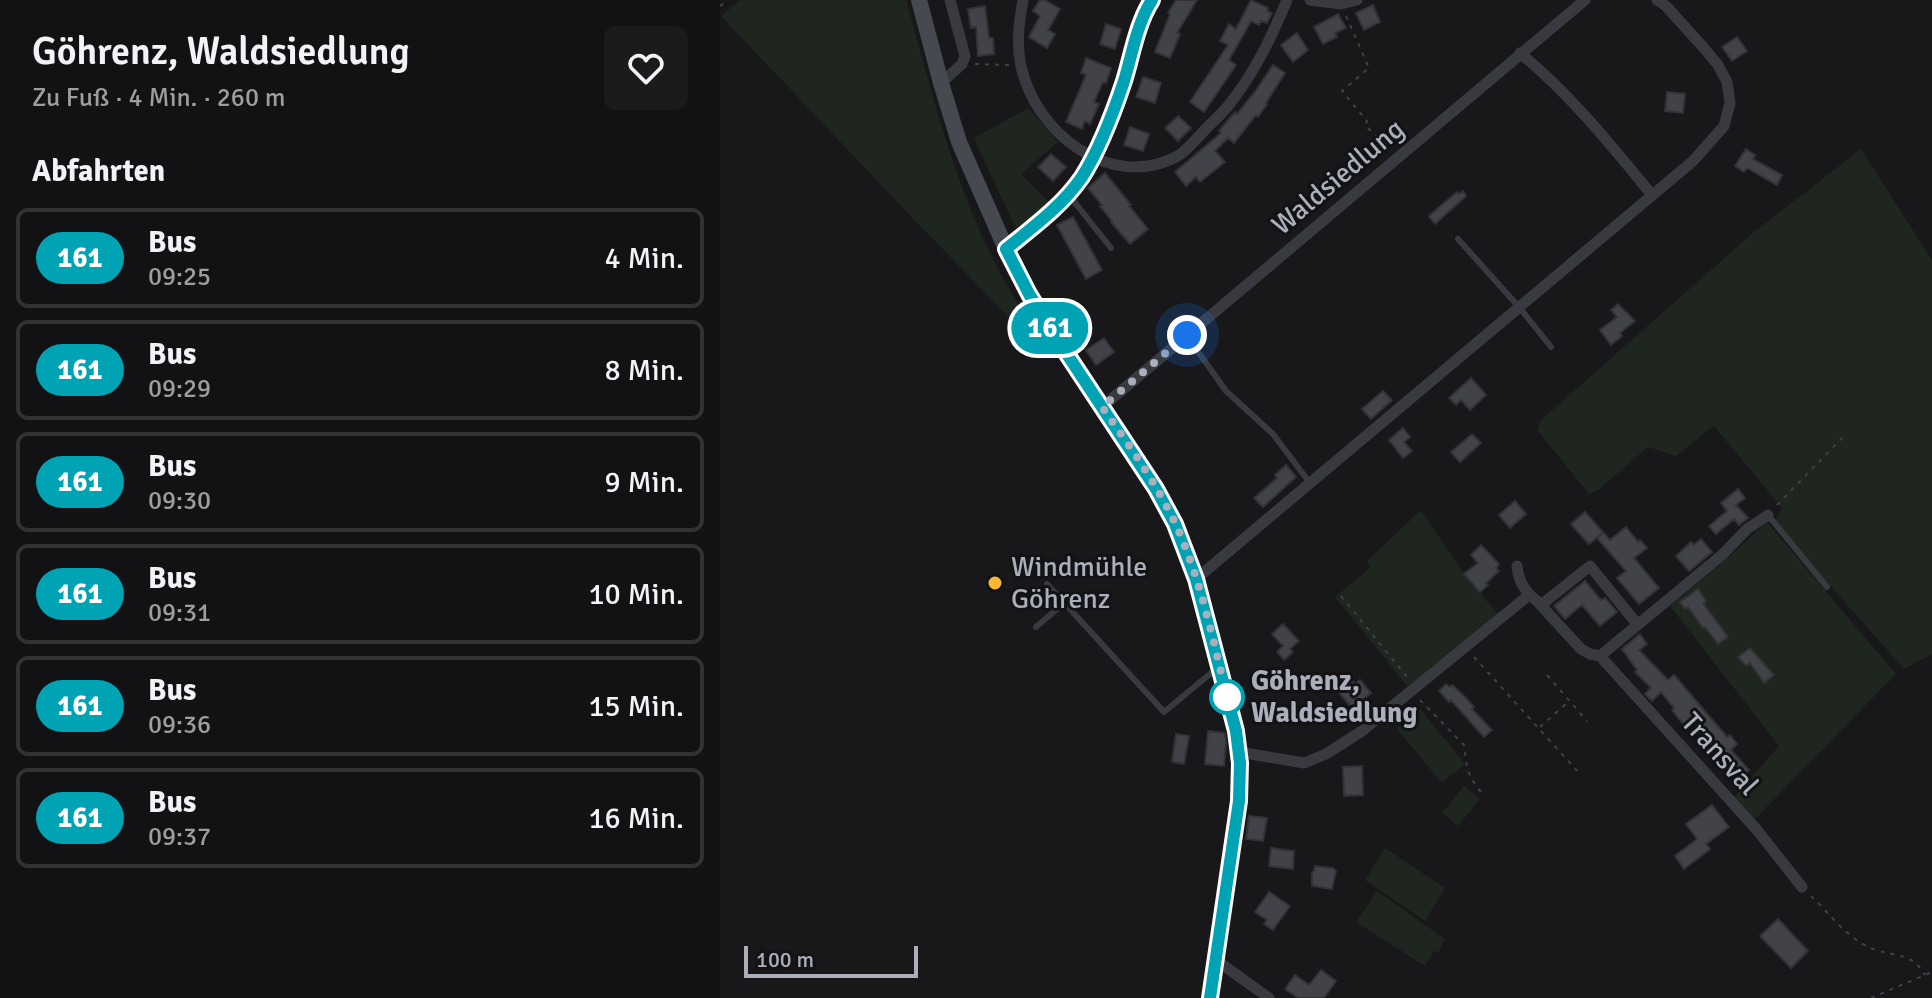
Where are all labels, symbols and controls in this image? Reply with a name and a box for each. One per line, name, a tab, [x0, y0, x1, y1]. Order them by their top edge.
button: heart	[604, 26, 688, 110]
text: Göhrenz, Waldsiedlung	[32, 28, 410, 75]
text: Zu Fuß · 4 Min. · 260 m	[32, 82, 285, 114]
street label: Waldsiedlung	[1265, 112, 1411, 242]
text: Abfahrten	[32, 153, 165, 190]
text: Bus	[148, 224, 196, 261]
text: 4 Min.	[605, 240, 684, 277]
text: 161	[57, 241, 103, 275]
text: 09:25	[148, 261, 211, 293]
line badge: 161	[1004, 302, 1096, 354]
text: 161	[1027, 311, 1073, 345]
your location	[1167, 315, 1207, 355]
text: Bus	[148, 336, 196, 373]
text: 8 Min.	[605, 352, 684, 389]
text: 161	[57, 353, 103, 387]
text: 09:29	[148, 373, 211, 405]
text: Bus	[148, 448, 196, 485]
text: 9 Min.	[605, 464, 684, 501]
text: 161	[57, 465, 103, 499]
text: 09:30	[148, 485, 211, 517]
place label: Windmühle Göhrenz	[1011, 550, 1147, 616]
text: Bus	[148, 560, 196, 597]
marker: Windmühle Göhrenz	[986, 574, 1004, 592]
text: 10 Min.	[588, 576, 684, 613]
text: 161	[57, 577, 103, 611]
text: 09:31	[148, 597, 211, 629]
place label: Göhrenz, Waldsiedlung	[1251, 664, 1417, 730]
text: Bus	[148, 672, 196, 709]
marker: Göhrenz, Waldsiedlung	[1210, 680, 1244, 714]
text: 15 Min.	[588, 688, 684, 725]
text: 161	[57, 689, 103, 723]
street label: Transval	[1674, 706, 1766, 802]
text: 09:36	[148, 709, 211, 741]
text: Bus	[148, 784, 196, 821]
text: 16 Min.	[588, 800, 684, 837]
text: 161	[57, 801, 103, 835]
text: 09:37	[148, 821, 211, 853]
scale bar	[744, 942, 918, 978]
text: 100 m	[756, 946, 814, 973]

